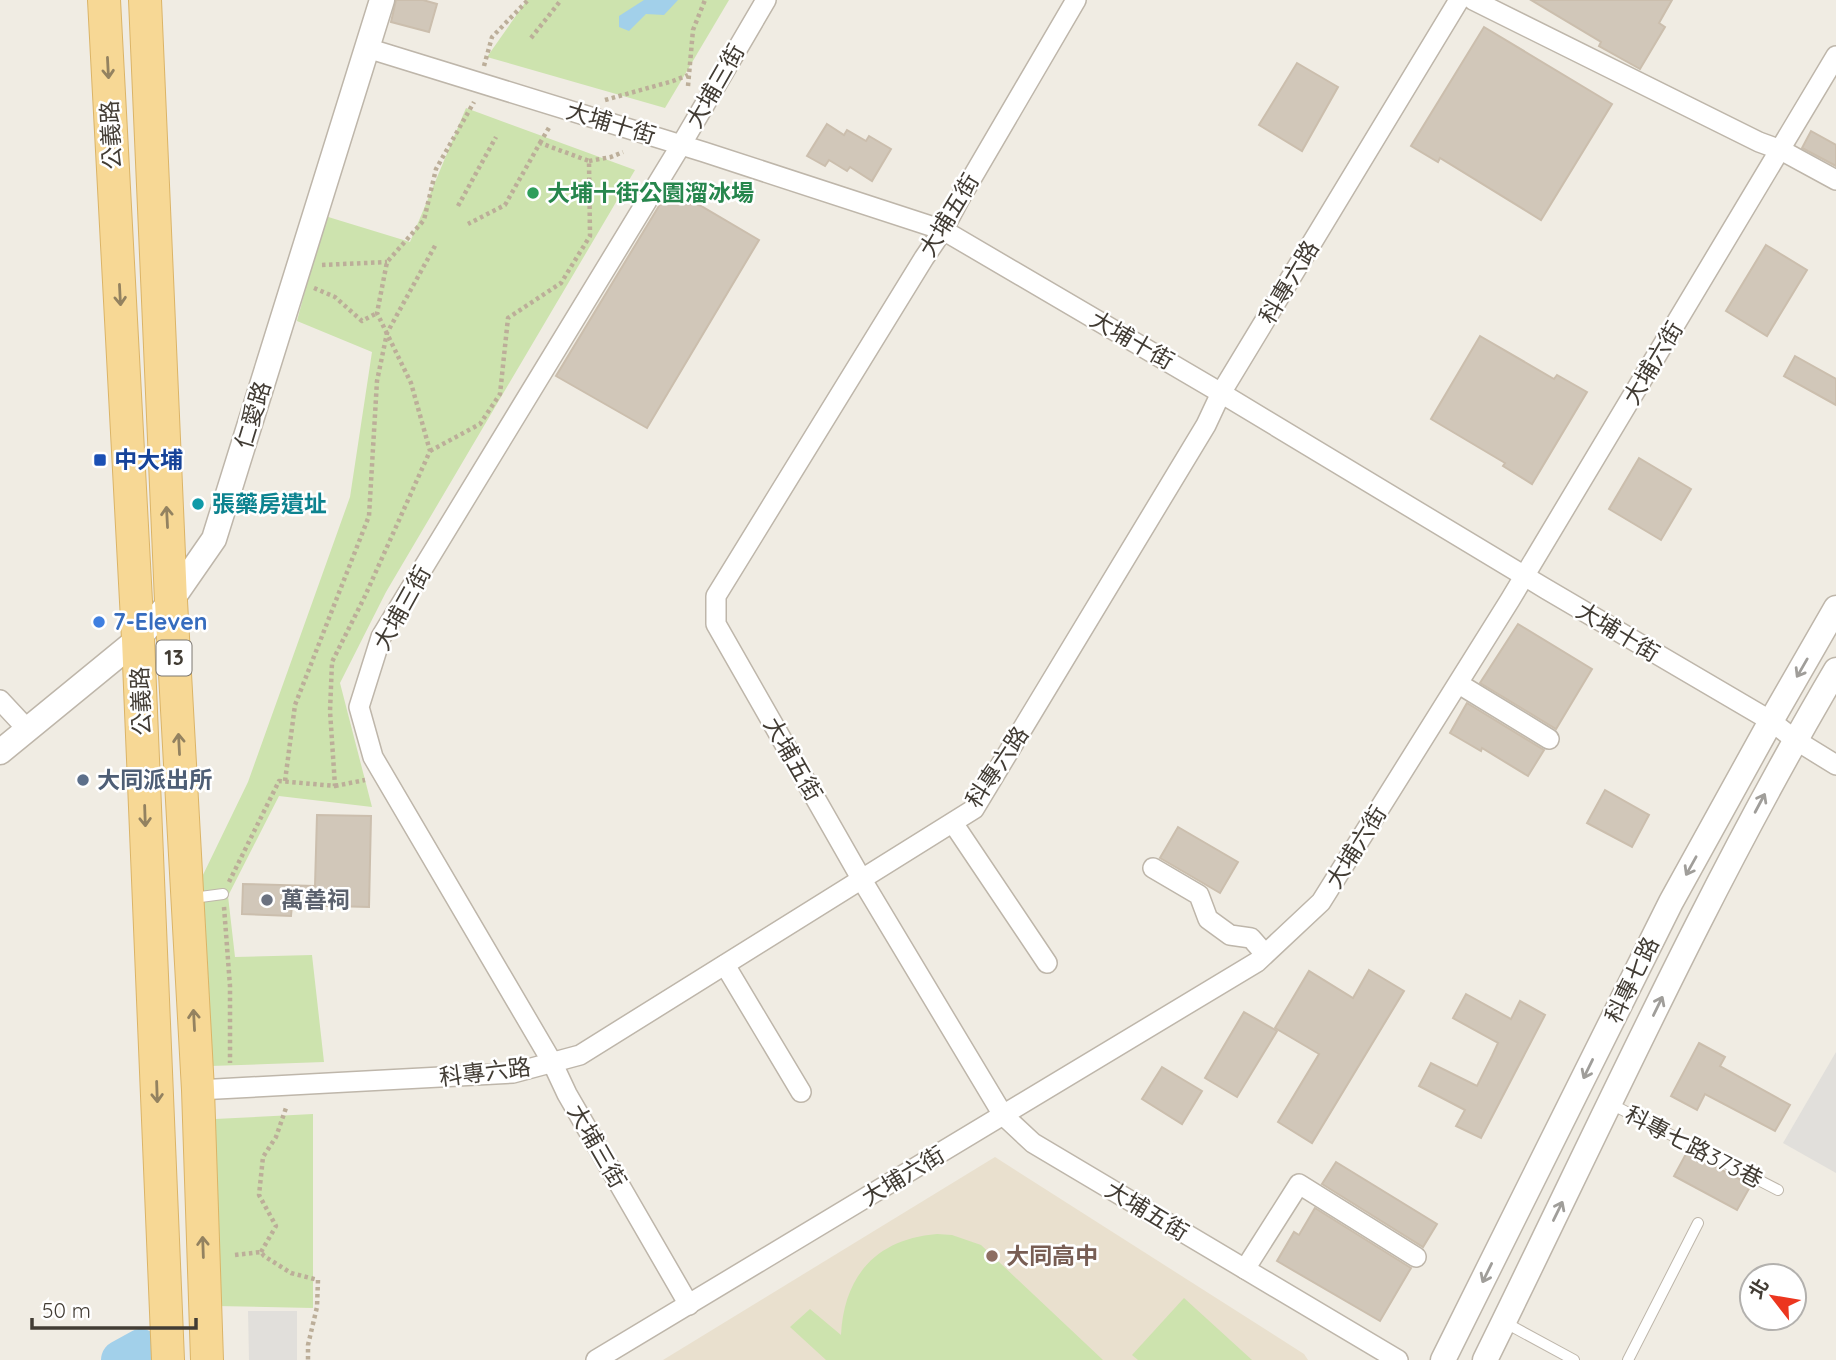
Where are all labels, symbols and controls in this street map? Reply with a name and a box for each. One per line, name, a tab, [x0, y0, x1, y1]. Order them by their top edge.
street label: 大埔三街	[679, 39, 750, 133]
one-way arrow	[101, 56, 114, 79]
street label: 大埔十街	[563, 95, 659, 150]
street label: 公義路	[94, 100, 127, 170]
street label: 大埔五街	[912, 168, 985, 262]
place label: 大埔十街公園溜冰場	[547, 178, 754, 207]
marker: 大埔十街公園溜冰場	[525, 185, 541, 201]
street label: 科專六路	[1252, 235, 1325, 329]
one-way arrow	[113, 284, 126, 307]
street label: 大埔十街	[1085, 304, 1179, 375]
street label: 大埔六街	[1616, 316, 1689, 410]
street label: 仁愛路	[229, 378, 276, 452]
place label: 中大埔	[114, 445, 183, 474]
marker: 中大埔	[92, 452, 108, 468]
place label: 張藥房遺址	[212, 489, 327, 518]
marker: 張藥房遺址	[190, 496, 206, 512]
one-way arrow	[161, 506, 174, 529]
street label: 大埔三街	[367, 560, 437, 655]
street label: 大埔十街	[1571, 595, 1665, 668]
place label: 7-Eleven	[113, 607, 207, 636]
marker: 7-Eleven	[91, 614, 107, 630]
road number: 13	[156, 640, 192, 676]
one-way arrow	[1795, 657, 1809, 677]
street label: 公義路	[125, 666, 156, 736]
street label: 大埔五街	[758, 712, 829, 806]
street label: 科專六路	[959, 720, 1034, 813]
one-way arrow	[172, 733, 185, 756]
place label: 大同派出所	[97, 765, 212, 794]
marker: 大同派出所	[75, 772, 91, 788]
one-way arrow	[1754, 793, 1768, 814]
street label: 大埔六街	[1319, 800, 1392, 893]
one-way arrow	[139, 804, 152, 827]
one-way arrow	[1684, 855, 1697, 876]
place label: 萬善祠	[281, 885, 350, 914]
marker: 萬善祠	[259, 892, 275, 908]
street label: 科專七路	[1598, 932, 1665, 1027]
one-way arrow	[1651, 996, 1665, 1017]
one-way arrow	[188, 1009, 201, 1032]
street label: 科專六路	[438, 1052, 532, 1092]
one-way arrow	[1581, 1058, 1594, 1079]
one-way arrow	[150, 1081, 163, 1104]
street label: 大埔三街	[562, 1099, 633, 1193]
street label: 科專七路373巷	[1620, 1099, 1768, 1194]
street label: 大埔六街	[856, 1139, 950, 1212]
street label: 大埔五街	[1100, 1174, 1194, 1247]
one-way arrow	[1552, 1201, 1565, 1222]
one-way arrow	[196, 1236, 210, 1259]
place label: 大同高中	[1006, 1241, 1098, 1270]
marker: 大同高中	[984, 1248, 1000, 1264]
one-way arrow	[1479, 1262, 1493, 1283]
north arrow	[1738, 1262, 1808, 1332]
text: 北	[1743, 1274, 1774, 1303]
scale bar	[32, 1286, 196, 1330]
text: 50 m	[42, 1297, 91, 1323]

